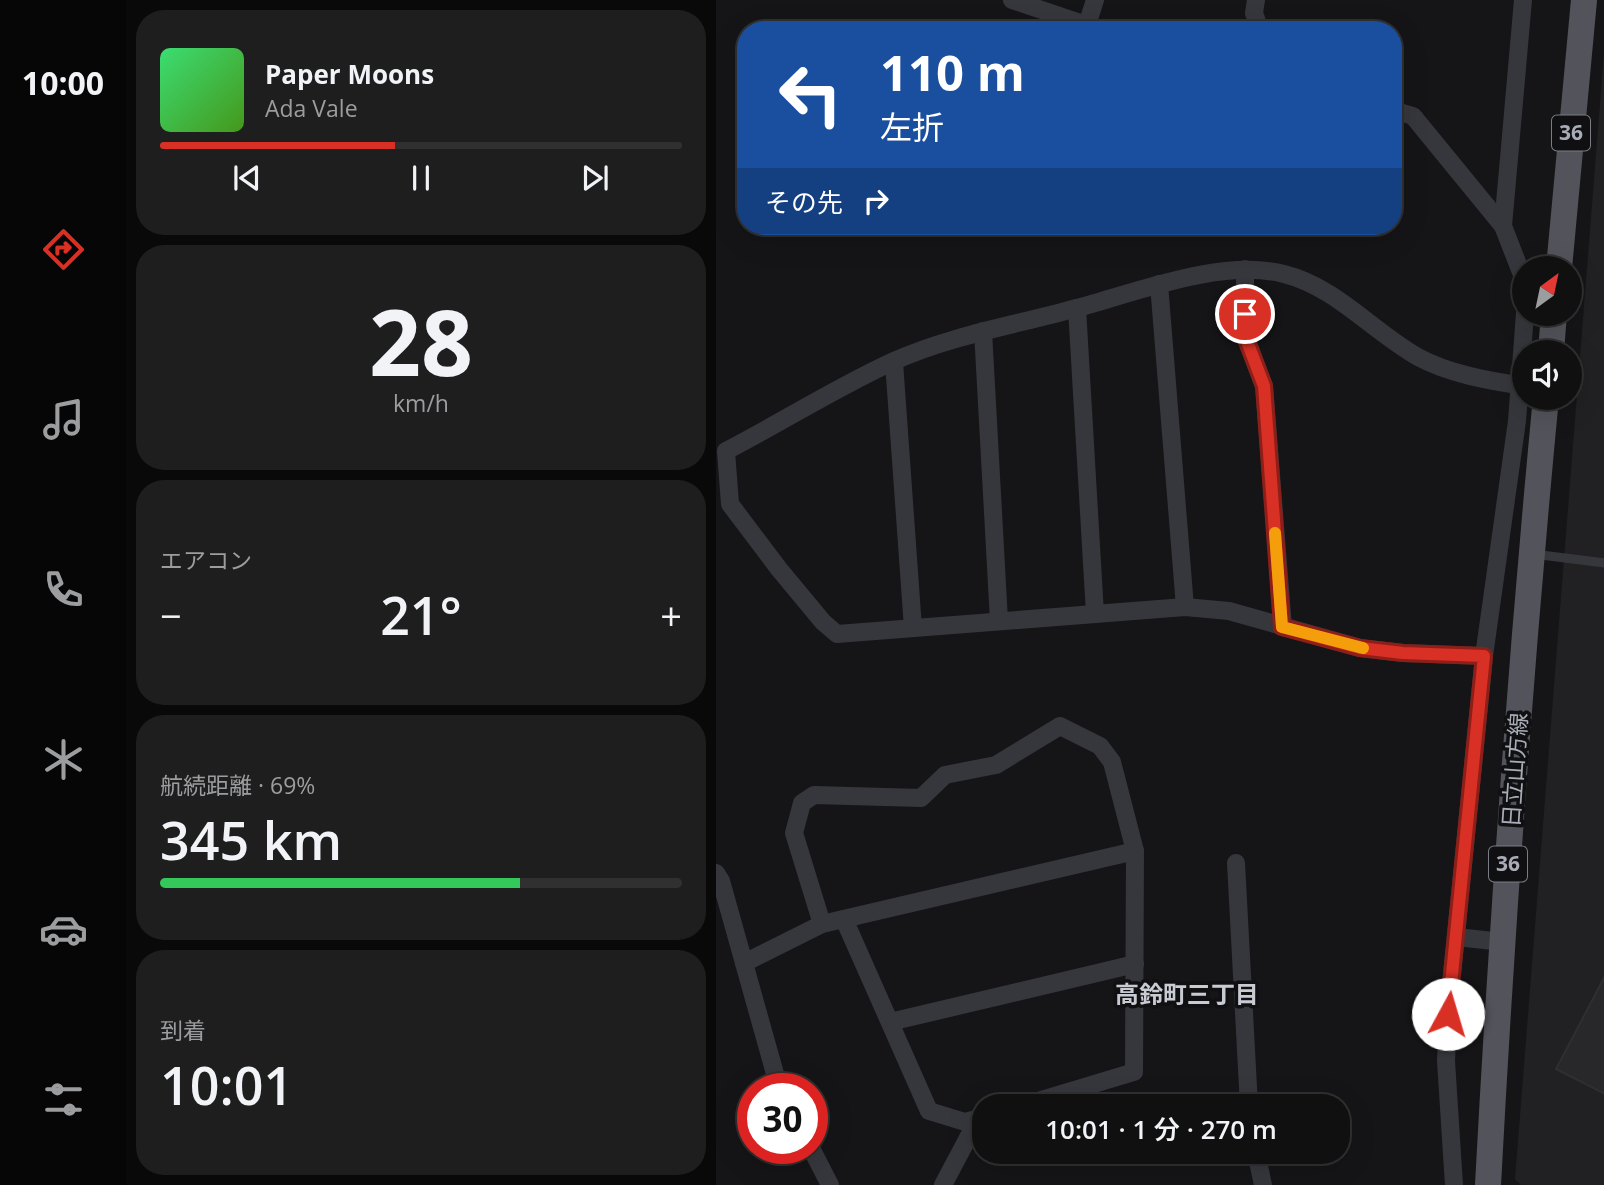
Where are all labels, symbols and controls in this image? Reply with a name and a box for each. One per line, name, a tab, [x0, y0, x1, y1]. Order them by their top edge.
text: 110 m	[880, 39, 1025, 105]
icon: left	[765, 49, 856, 140]
text: Paper Moons	[265, 56, 434, 92]
text: 10:00	[22, 61, 104, 104]
text: Ada Vale	[265, 92, 358, 124]
text: 左折	[880, 105, 944, 148]
road number: 36	[1552, 116, 1590, 150]
icon: previous	[228, 159, 266, 197]
icon: pause	[402, 159, 440, 197]
icon: next	[576, 159, 614, 197]
icon: right	[857, 182, 895, 220]
text: その先	[765, 184, 843, 220]
icon: directions	[39, 225, 88, 274]
north arrow	[1512, 256, 1582, 326]
map controls	[1512, 256, 1582, 410]
text: 28	[369, 279, 473, 403]
pin	[1215, 284, 1275, 344]
icon: arrive	[1226, 295, 1264, 333]
button: sound	[1512, 340, 1582, 410]
text: km/h	[393, 387, 449, 419]
icon: music	[39, 395, 88, 444]
text: エアコン	[160, 544, 252, 576]
icon: phone	[39, 565, 88, 614]
text: 21°	[380, 579, 462, 650]
text: −	[160, 589, 182, 641]
text: +	[660, 589, 682, 641]
street label: 日立山方線	[1494, 711, 1534, 828]
icon: climate	[39, 735, 88, 784]
text: 航続距離 · 69%	[160, 769, 315, 801]
text: 345 km	[160, 804, 342, 875]
road number: 36	[1489, 846, 1527, 882]
icon: car	[39, 905, 88, 954]
district label: 高鈴町三丁目	[1115, 977, 1259, 1010]
position arrow	[1411, 977, 1485, 1051]
text: 到着	[160, 1014, 206, 1046]
text: 10:01	[160, 1049, 293, 1120]
speed limit sign: 30	[737, 1073, 828, 1164]
icon: filters	[39, 1075, 88, 1124]
text: 10:01 · 1 分 · 270 m	[1045, 1111, 1277, 1147]

